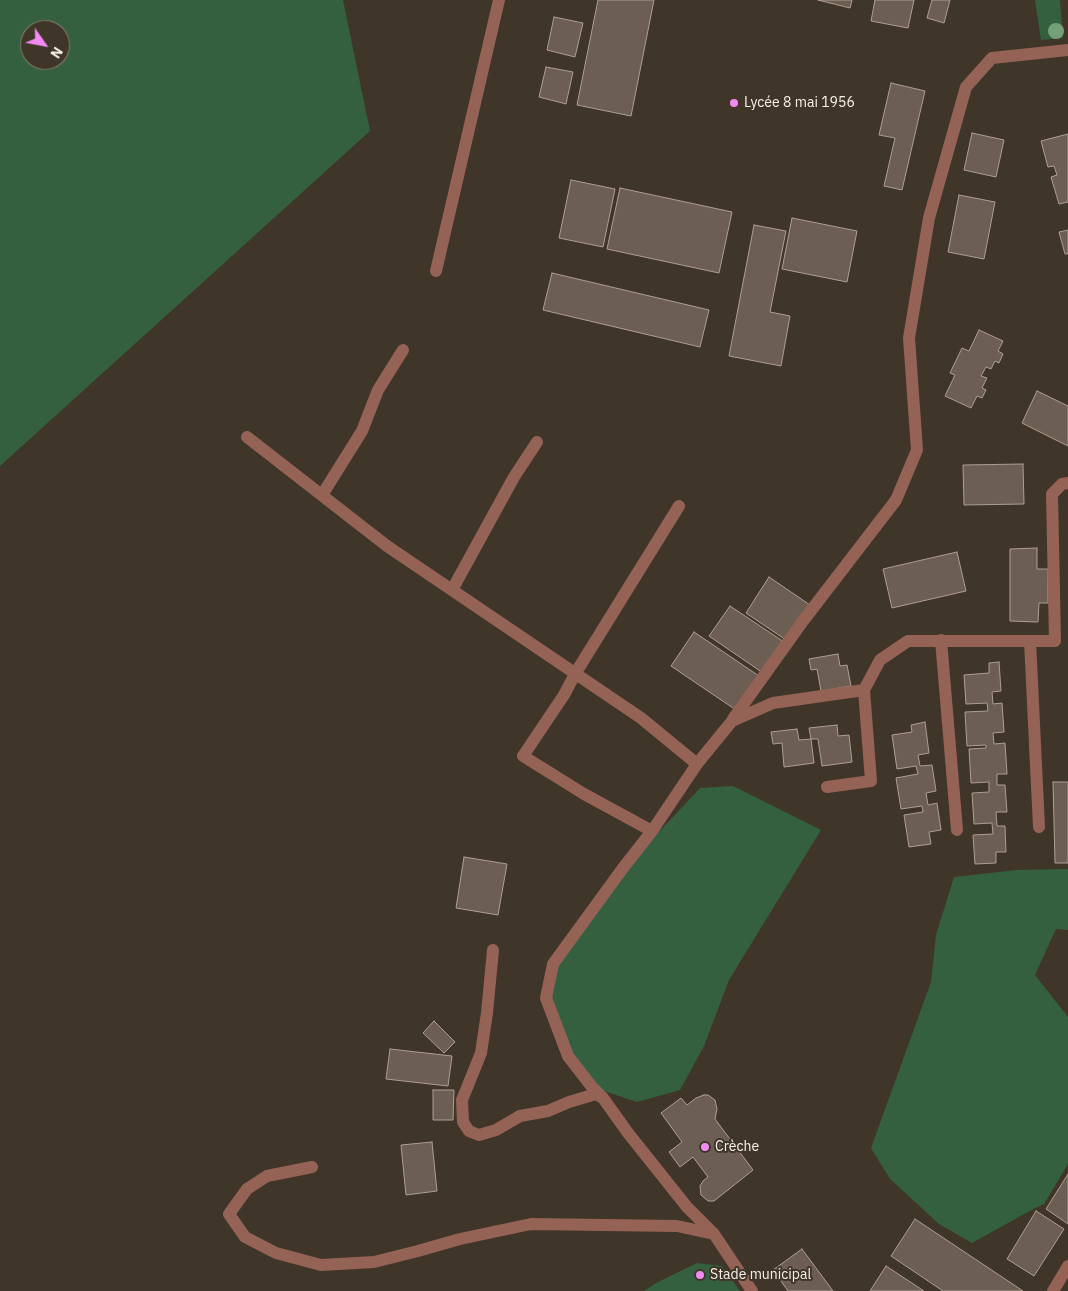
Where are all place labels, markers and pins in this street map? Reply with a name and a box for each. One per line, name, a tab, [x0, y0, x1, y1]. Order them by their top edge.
place label: Lycée 8 mai 1956	[744, 95, 855, 111]
marker: Lycée 8 mai 1956	[728, 97, 740, 109]
place label: Crèche	[715, 1139, 759, 1155]
marker: Crèche	[699, 1141, 711, 1153]
place label: Stade municipal	[710, 1267, 811, 1283]
marker: Stade municipal	[694, 1269, 706, 1281]

